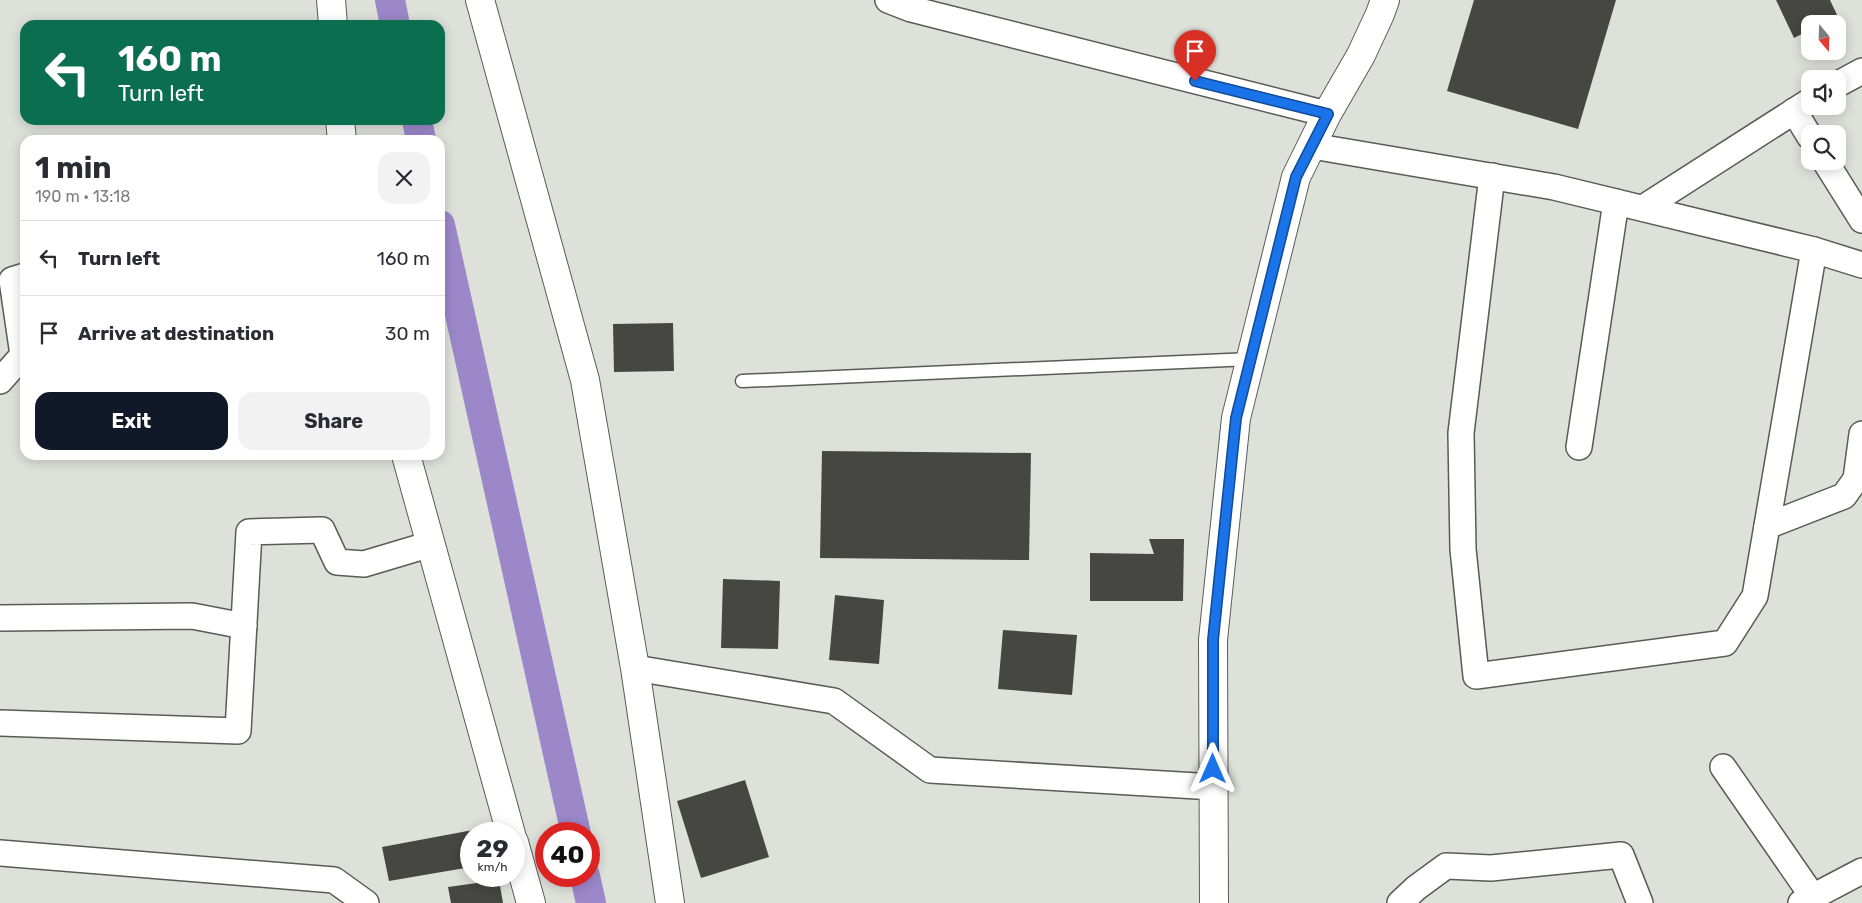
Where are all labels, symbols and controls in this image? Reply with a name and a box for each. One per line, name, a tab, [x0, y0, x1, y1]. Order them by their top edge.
north arrow	[1801, 15, 1846, 60]
map controls	[1801, 15, 1846, 170]
pin	[1174, 30, 1216, 81]
icon: arrive	[1181, 37, 1209, 65]
text: 160 m	[118, 38, 222, 80]
icon: left	[35, 40, 100, 105]
button: sound	[1801, 70, 1846, 115]
text: Turn left	[118, 80, 204, 107]
button: search	[1801, 125, 1846, 170]
text: 1 min	[35, 150, 112, 186]
button: close	[378, 152, 430, 204]
text: 190 m · 13:18	[35, 187, 130, 206]
icon: left	[35, 244, 63, 272]
text: Turn left	[78, 247, 160, 270]
text: 160 m	[377, 247, 430, 270]
icon: arrive	[35, 319, 63, 347]
text: Arrive at destination	[78, 322, 274, 345]
text: 30 m	[385, 322, 430, 345]
button: Exit	[35, 392, 228, 450]
button: Share	[238, 392, 430, 450]
position arrow	[1186, 742, 1238, 794]
speed limit sign: 40	[535, 822, 600, 887]
text: 29	[476, 834, 509, 863]
text: km/h	[478, 860, 507, 874]

